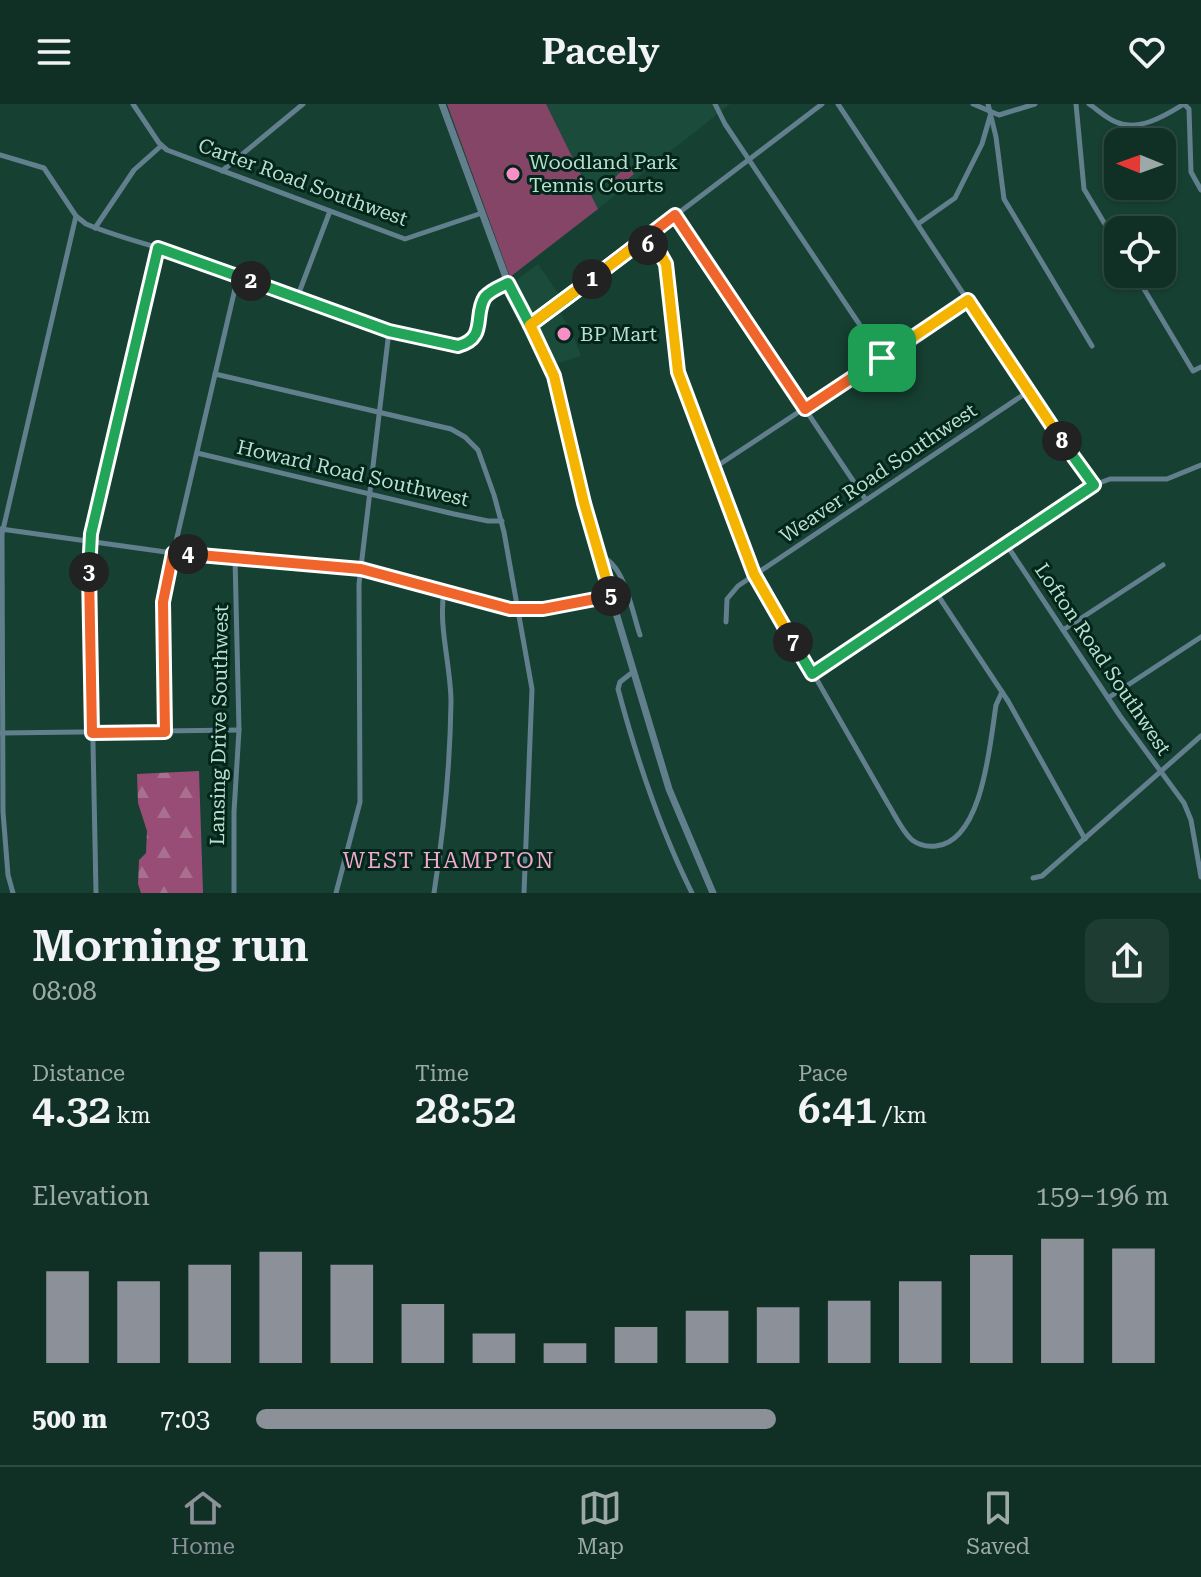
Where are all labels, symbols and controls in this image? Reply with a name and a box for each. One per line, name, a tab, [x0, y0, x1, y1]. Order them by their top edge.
icon: menu	[32, 30, 76, 74]
icon: heart	[1125, 30, 1169, 74]
text: Pacely	[542, 31, 659, 73]
north arrow	[1104, 128, 1176, 200]
map controls	[1104, 128, 1176, 288]
street label: Carter Road Southwest	[195, 133, 412, 231]
place label: Woodland Park Tennis Courts	[529, 150, 678, 197]
marker: Woodland Park Tennis Courts	[504, 165, 522, 183]
button: locate	[1104, 216, 1176, 288]
pin: 6	[628, 225, 668, 265]
text: 6	[642, 232, 654, 257]
pin: 1	[572, 259, 612, 299]
pin: 2	[231, 261, 271, 301]
text: 1	[586, 266, 598, 291]
text: 2	[245, 268, 257, 293]
place label: BP Mart	[580, 322, 658, 346]
pin	[848, 324, 916, 392]
marker: BP Mart	[555, 325, 573, 343]
icon: arrive	[860, 336, 904, 380]
street label: Weaver Road Southwest	[775, 398, 981, 548]
pin: 8	[1042, 421, 1082, 461]
text: 8	[1056, 428, 1068, 453]
street label: Howard Road Southwest	[235, 435, 472, 512]
pin: 4	[168, 534, 208, 574]
text: 4	[182, 541, 194, 566]
pin: 3	[69, 552, 109, 592]
street label: Lofton Road Southwest	[1030, 558, 1177, 760]
text: 3	[83, 559, 95, 584]
pin: 5	[591, 576, 631, 616]
text: 5	[605, 583, 617, 608]
street label: Lansing Drive Southwest	[205, 604, 233, 845]
pin: 7	[773, 622, 813, 662]
text: 7	[787, 629, 799, 654]
district label: WEST HAMPTON	[343, 848, 555, 873]
button: share	[1085, 919, 1169, 1003]
text: Morning run	[32, 920, 309, 972]
text: 08:08	[32, 976, 97, 1006]
text: Distance	[32, 1061, 125, 1086]
text: Time	[415, 1061, 469, 1086]
text: Pace	[798, 1061, 848, 1086]
text: 4.32	[32, 1086, 111, 1133]
text: 28:52	[415, 1086, 516, 1133]
text: 6:41	[798, 1086, 877, 1133]
text: km	[111, 1103, 151, 1128]
text: /km	[877, 1103, 927, 1128]
text: Elevation	[32, 1181, 150, 1211]
text: 159–196 m	[1036, 1181, 1169, 1211]
text: 500 m	[32, 1404, 107, 1434]
text: 7:03	[160, 1404, 210, 1434]
tab: Home	[171, 1486, 235, 1559]
tab: Map	[577, 1486, 624, 1559]
tab: Saved	[966, 1486, 1030, 1559]

